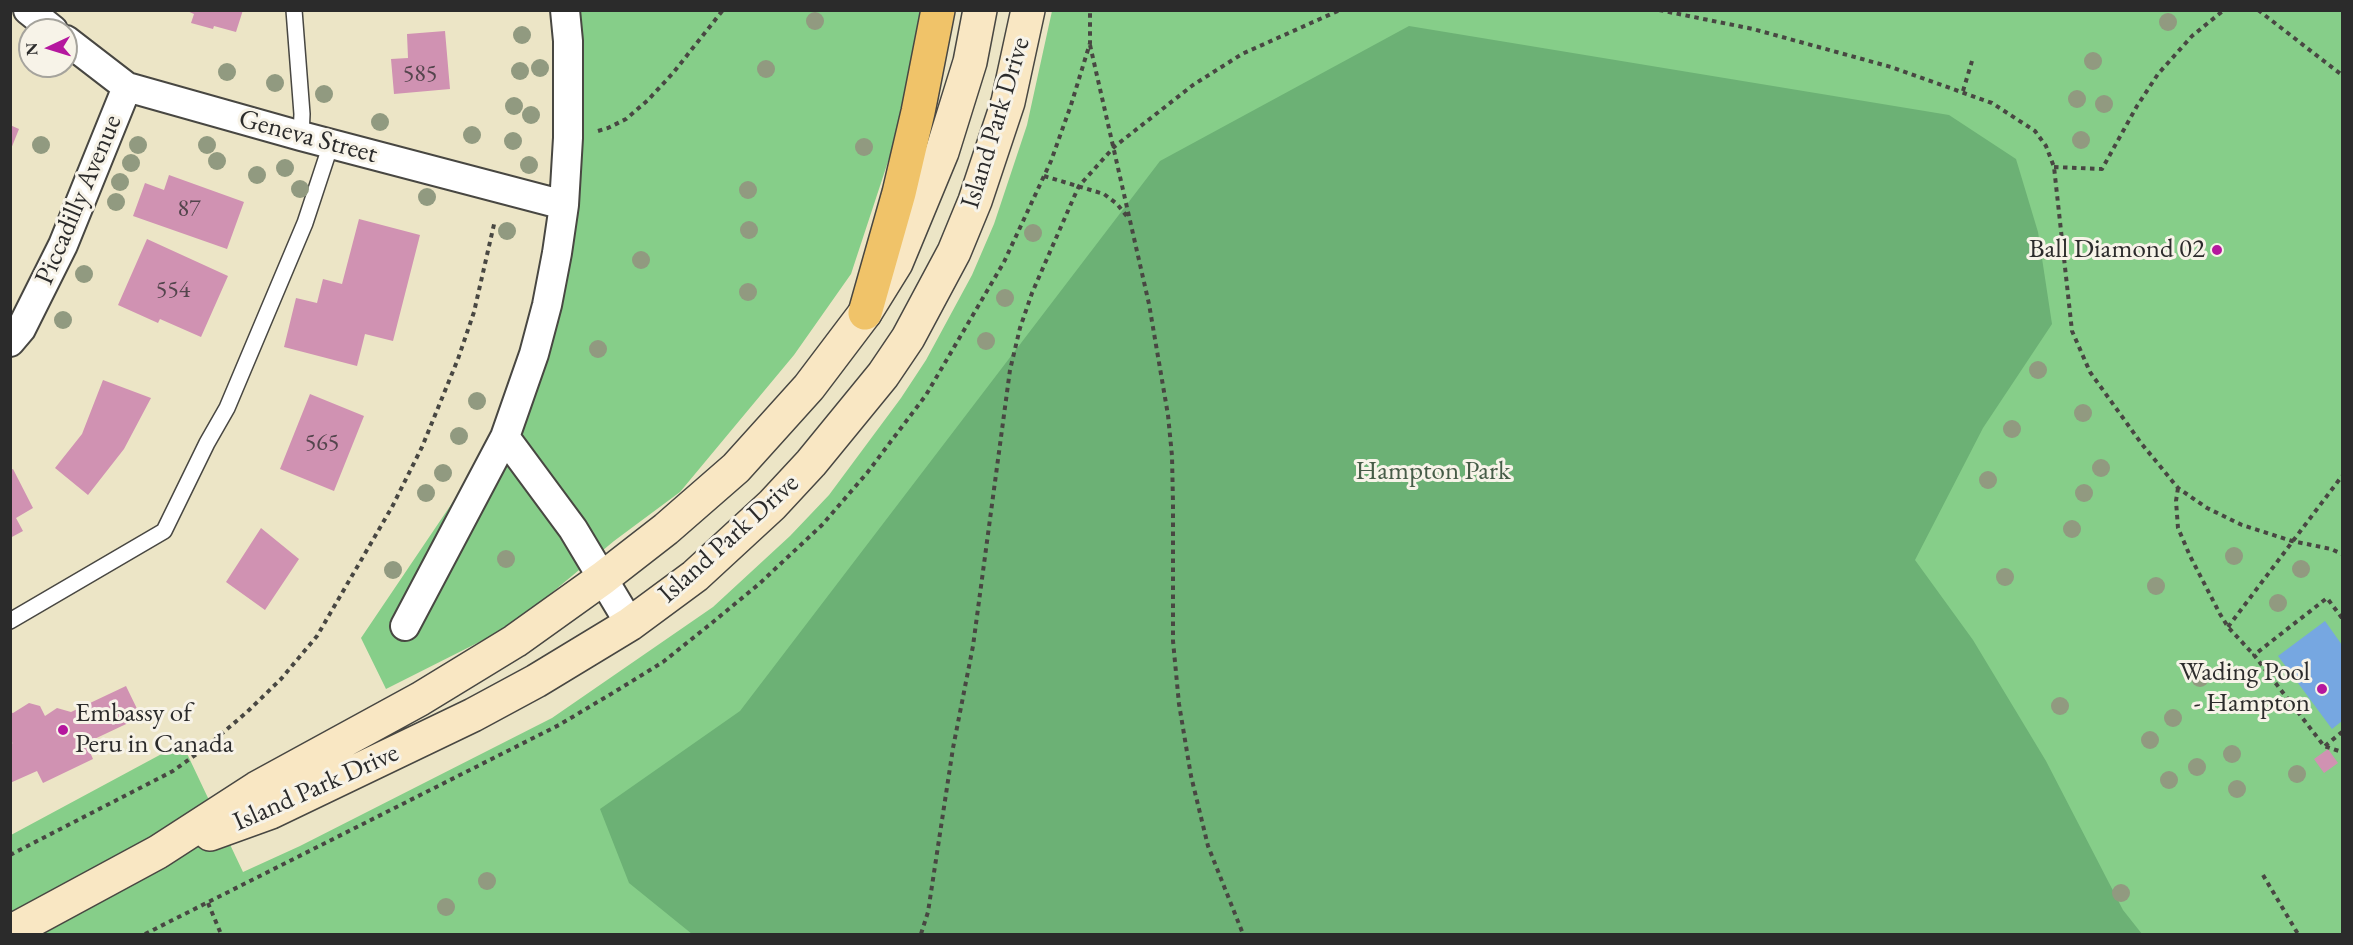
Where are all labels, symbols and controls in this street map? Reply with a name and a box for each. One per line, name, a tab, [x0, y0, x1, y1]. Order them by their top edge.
north arrow	[18, 18, 78, 78]
street label: Island Park Drive	[955, 33, 1037, 213]
text: N	[21, 42, 42, 56]
house number: 585	[403, 60, 437, 88]
street label: Geneva Street	[235, 103, 381, 171]
street label: Piccadilly Avenue	[29, 110, 129, 290]
house number: 87	[177, 195, 201, 223]
place label: Ball Diamond 02	[2029, 234, 2205, 266]
marker: Ball Diamond 02	[2210, 243, 2224, 257]
house number: 554	[156, 276, 190, 304]
house number: 565	[305, 429, 339, 457]
park label: Hampton Park	[1355, 456, 1511, 488]
street label: Island Park Drive	[652, 468, 806, 610]
place label: Wading Pool - Hampton	[2179, 657, 2310, 720]
marker: Wading Pool - Hampton	[2315, 682, 2329, 696]
place label: Embassy of Peru in Canada	[75, 698, 233, 761]
marker: Embassy of Peru in Canada	[56, 723, 70, 737]
street label: Island Park Drive	[228, 737, 404, 839]

